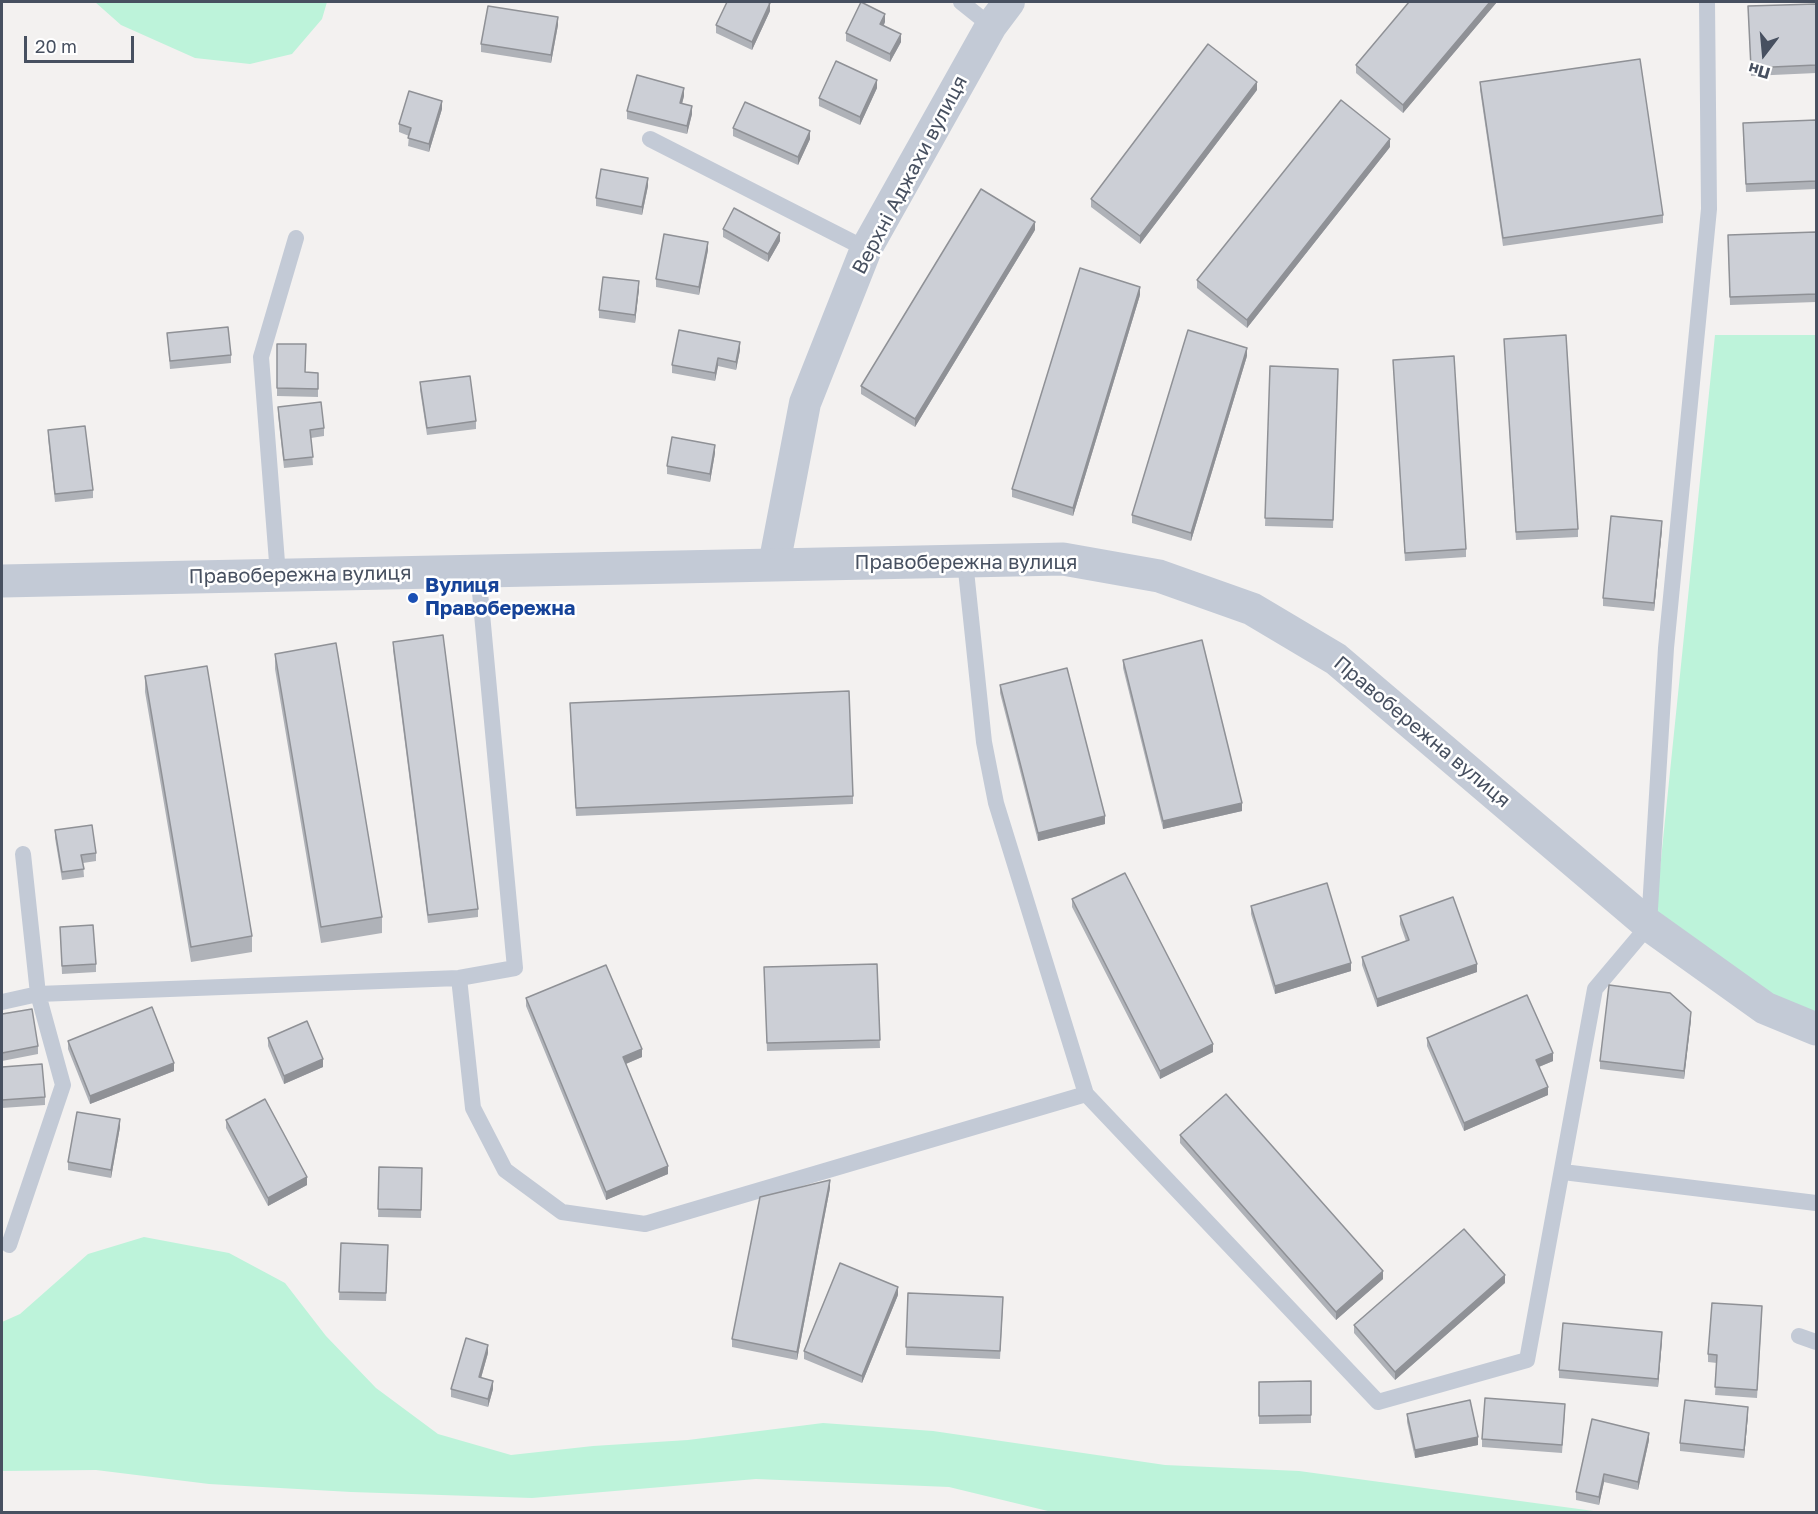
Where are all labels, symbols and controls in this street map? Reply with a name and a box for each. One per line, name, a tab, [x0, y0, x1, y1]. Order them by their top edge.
scale bar	[27, 24, 136, 62]
north arrow	[1734, 24, 1794, 84]
text: 20 m	[35, 35, 77, 57]
text: Пн	[1746, 59, 1772, 84]
street label: Верхні Аджахи вулиця	[847, 72, 973, 278]
street label: Правобережна вулиця	[855, 551, 1077, 575]
street label: Правобережна вулиця	[188, 561, 412, 589]
place label: Вулиця Правобережна	[425, 574, 575, 621]
marker: Вулиця Правобережна	[406, 591, 420, 605]
street label: Правобережна вулиця	[1329, 651, 1515, 813]

